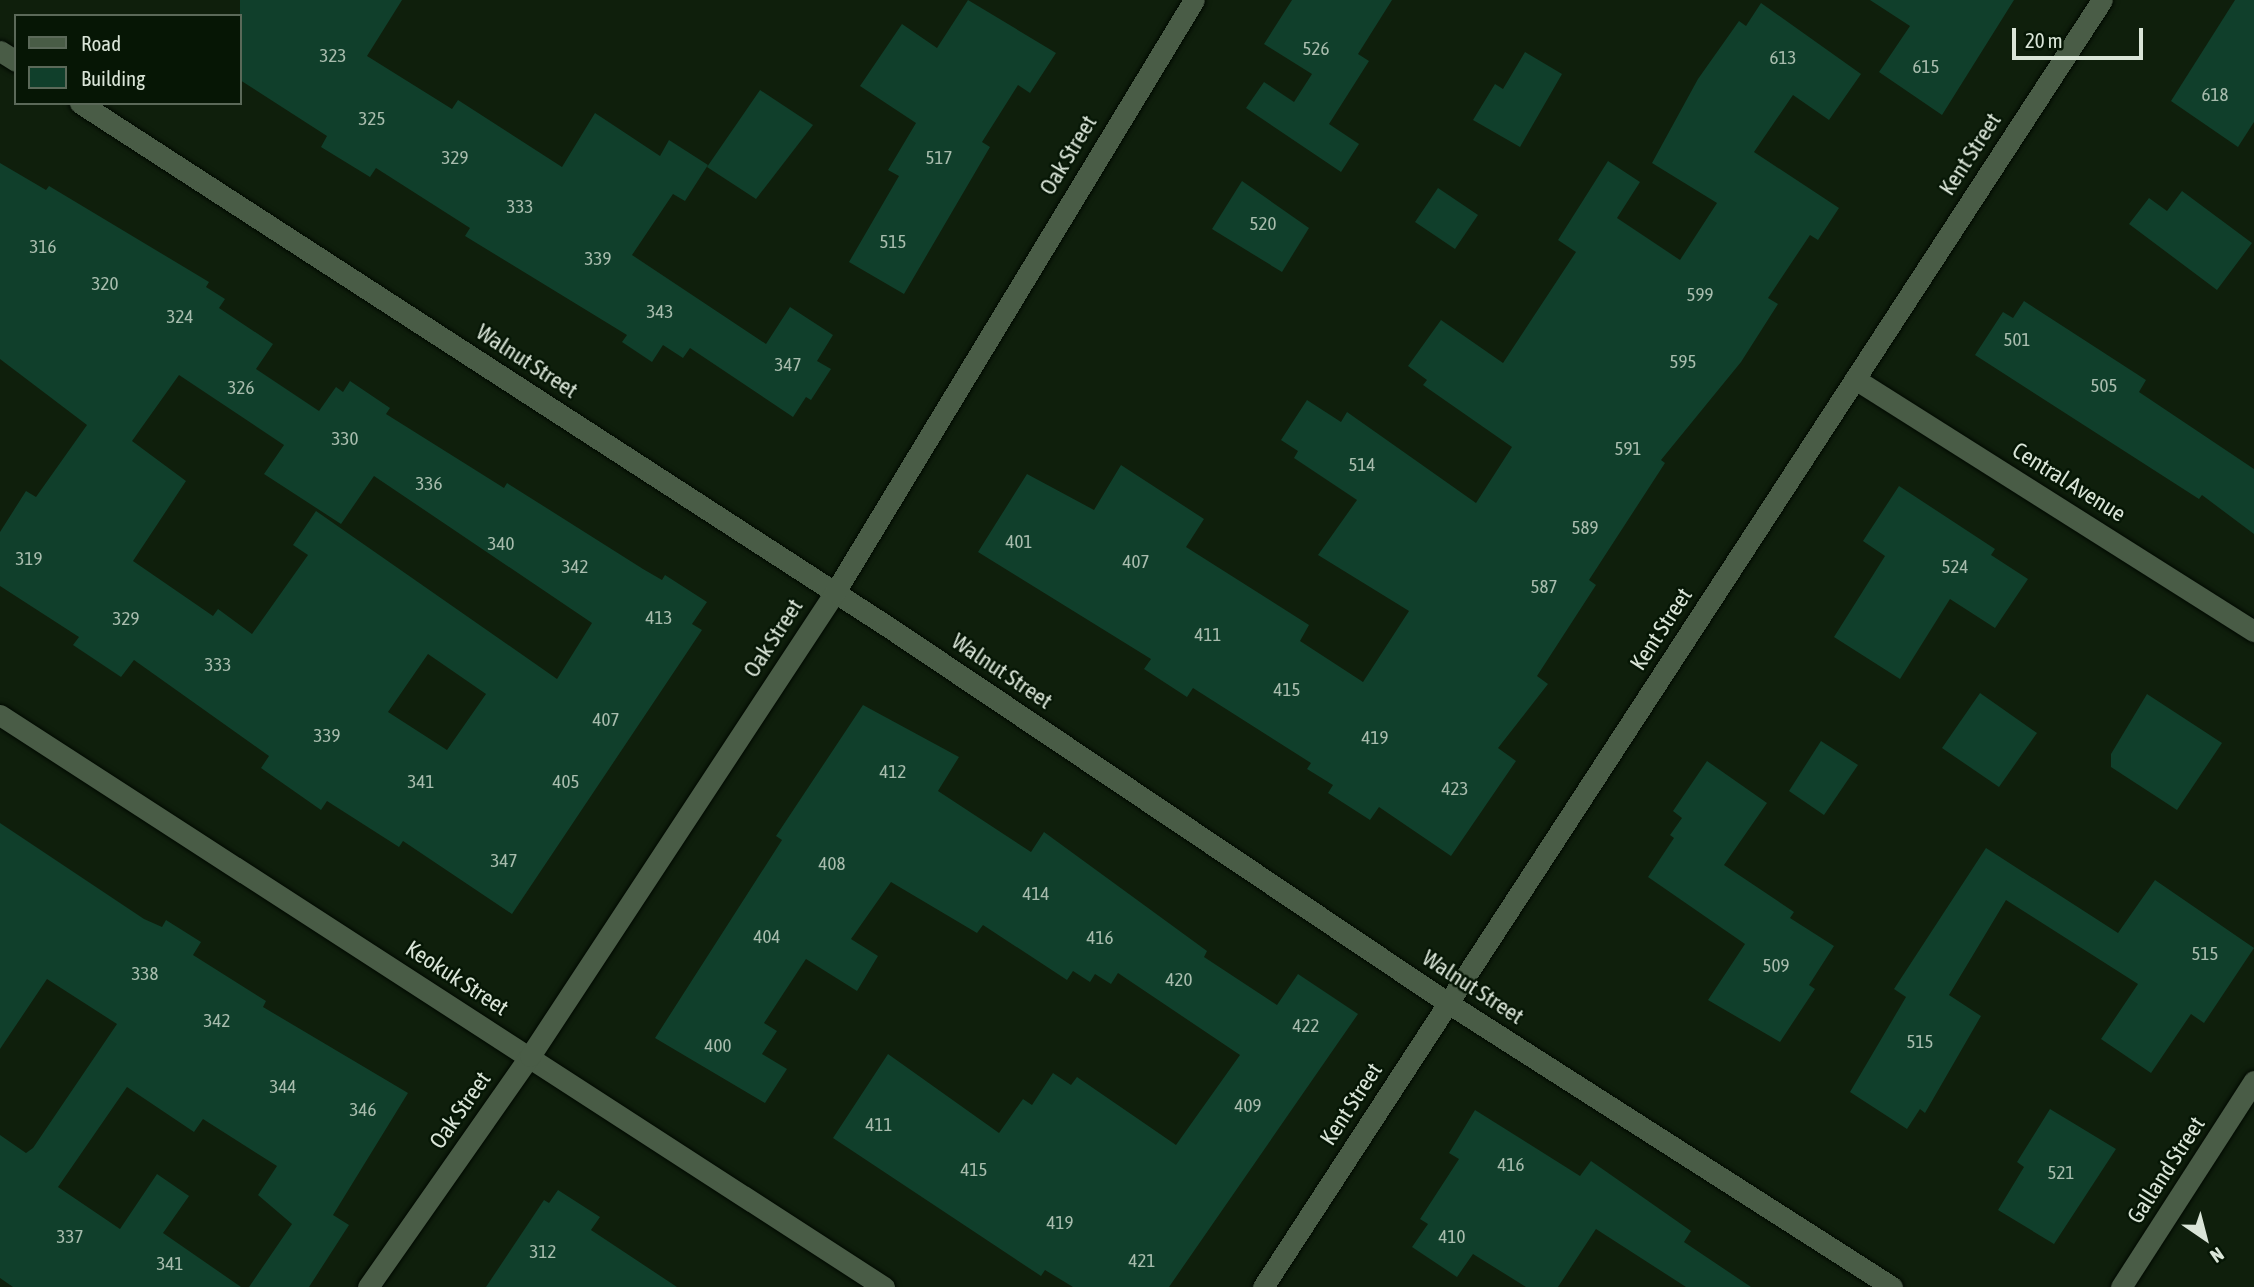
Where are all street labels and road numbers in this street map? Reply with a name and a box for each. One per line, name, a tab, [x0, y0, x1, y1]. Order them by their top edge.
street label: Kent Street	[1933, 108, 2007, 200]
street label: Oak Street	[1034, 110, 1102, 200]
street label: Walnut Street	[471, 318, 583, 404]
street label: Central Avenue	[2007, 436, 2131, 528]
street label: Kent Street	[1624, 583, 1698, 675]
street label: Oak Street	[738, 594, 808, 682]
street label: Walnut Street	[946, 627, 1058, 715]
street label: Keokuk Street	[400, 935, 514, 1021]
street label: Walnut Street	[1417, 944, 1529, 1030]
street label: Kent Street	[1314, 1058, 1388, 1150]
street label: Oak Street	[423, 1066, 497, 1154]
street label: Galland Street	[2121, 1112, 2211, 1228]

